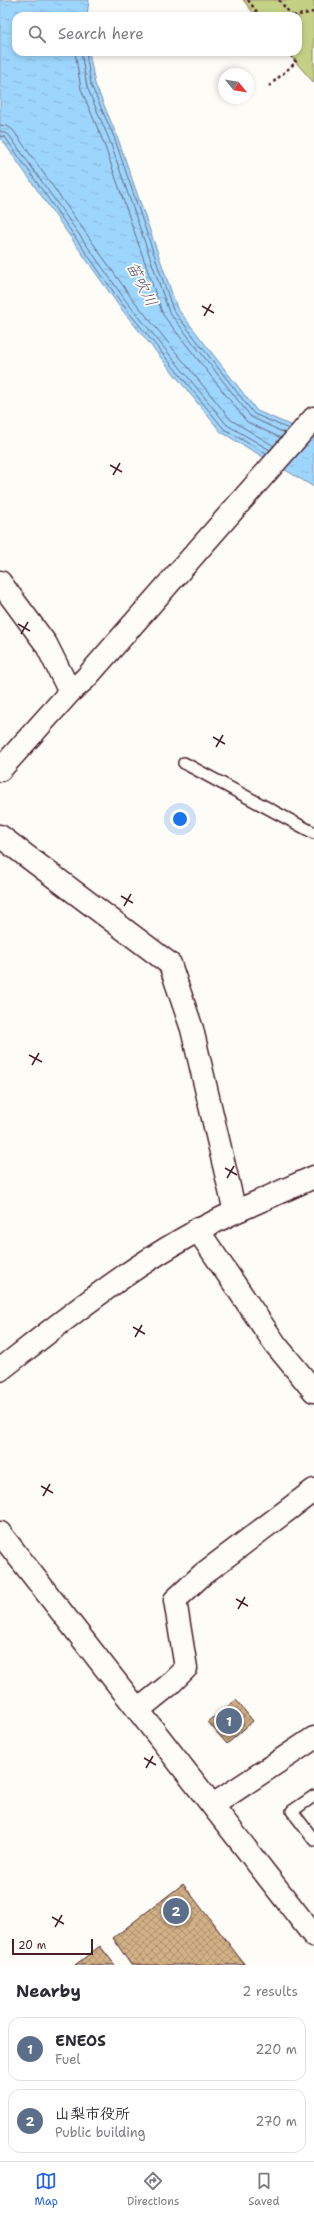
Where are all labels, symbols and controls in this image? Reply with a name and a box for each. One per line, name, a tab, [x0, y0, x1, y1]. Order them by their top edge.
search box	[12, 12, 302, 56]
icon: search	[26, 23, 48, 45]
text: Search here	[58, 24, 144, 44]
north arrow	[218, 68, 254, 104]
water label: 笛吹川	[122, 258, 162, 310]
your location	[170, 809, 190, 829]
pin: 1	[216, 1706, 242, 1736]
pin: 2	[163, 1896, 189, 1926]
scale bar	[12, 1937, 93, 1956]
text: 20 m	[18, 1938, 46, 1953]
text: Nearby	[16, 1980, 81, 2002]
text: 2 results	[242, 1983, 298, 2000]
text: ENEOS	[55, 2031, 106, 2051]
text: 1	[27, 2041, 33, 2058]
text: 220 m	[255, 2041, 297, 2058]
text: Fuel	[55, 2051, 80, 2068]
text: 山梨市役所	[55, 2104, 130, 2124]
text: 2	[25, 2113, 35, 2130]
text: 270 m	[255, 2113, 297, 2130]
text: Public building	[55, 2124, 146, 2141]
tab: Map	[34, 2170, 58, 2209]
tab: Directions	[127, 2170, 179, 2209]
tab: Saved	[248, 2170, 280, 2209]

